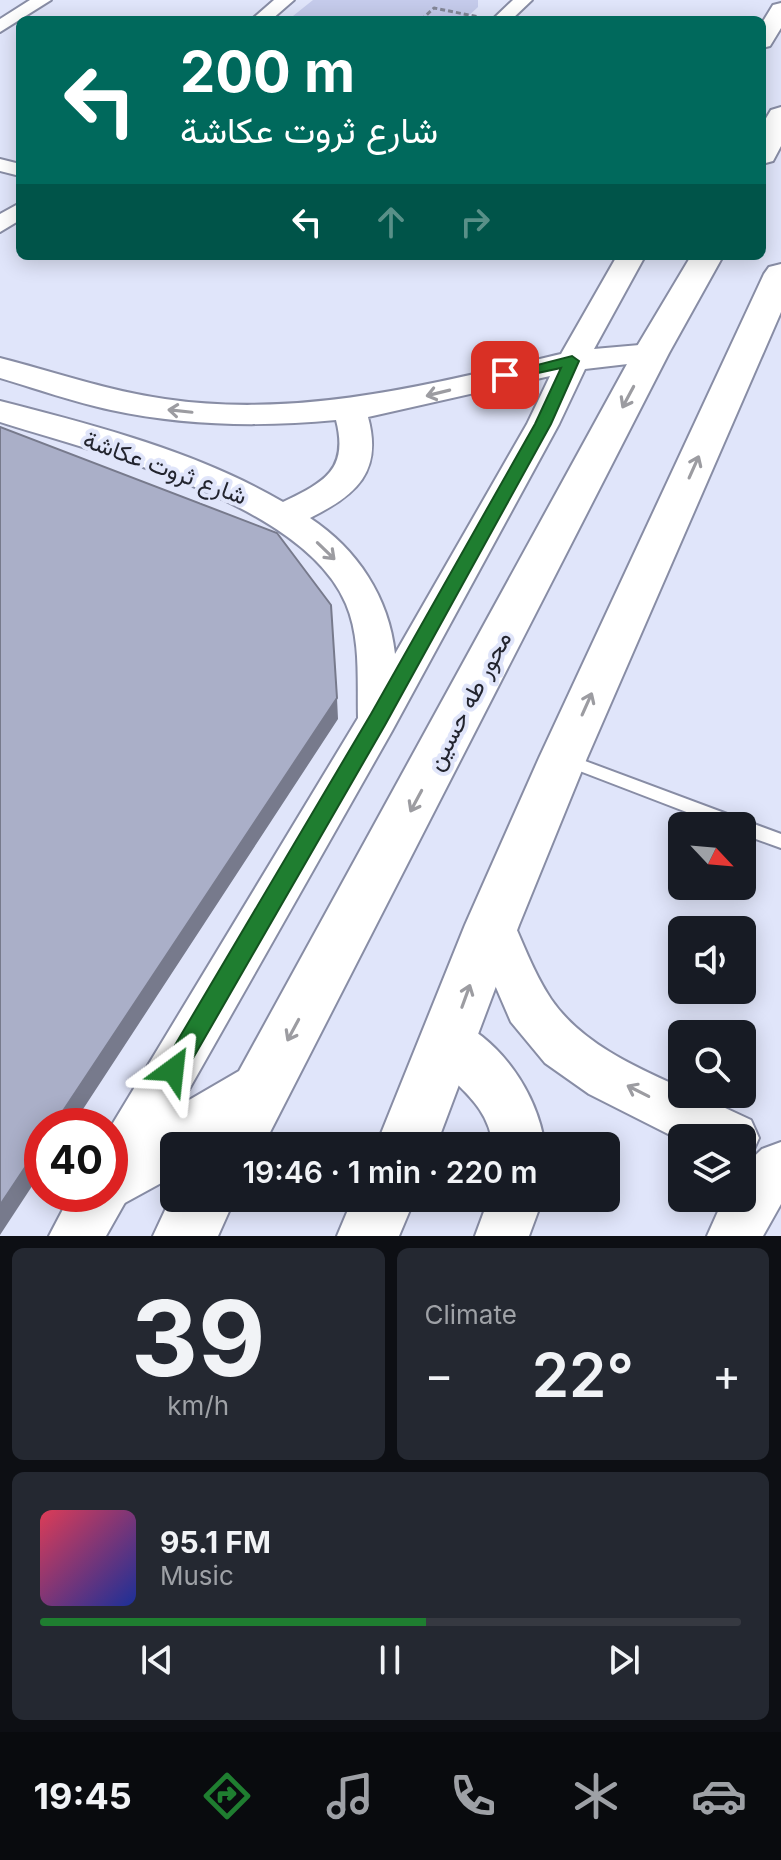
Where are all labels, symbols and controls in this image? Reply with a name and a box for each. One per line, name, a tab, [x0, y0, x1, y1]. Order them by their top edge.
text: 200 m	[180, 38, 355, 106]
icon: left	[48, 48, 152, 152]
text: شارع ثروت عكاشة	[180, 108, 438, 152]
icon: left	[285, 200, 329, 244]
icon: ahead	[369, 200, 413, 244]
icon: right	[453, 200, 497, 244]
pin	[471, 341, 539, 409]
icon: arrive	[483, 353, 527, 397]
one-way arrow	[620, 385, 635, 409]
one-way arrow	[425, 386, 451, 401]
one-way arrow	[167, 404, 194, 419]
street label: شارع ثروت عكاشة	[79, 424, 251, 512]
one-way arrow	[687, 455, 702, 479]
one-way arrow	[316, 541, 335, 560]
street label: محور طه حسين	[420, 626, 518, 776]
one-way arrow	[581, 692, 596, 717]
one-way arrow	[407, 789, 423, 812]
north arrow	[668, 812, 756, 900]
map controls	[668, 812, 756, 1212]
button: sound	[668, 916, 756, 1004]
one-way arrow	[460, 984, 474, 1008]
one-way arrow	[284, 1018, 300, 1041]
button: search	[668, 1020, 756, 1108]
position arrow	[131, 1028, 215, 1112]
one-way arrow	[627, 1082, 651, 1098]
speed limit sign: 40	[24, 1108, 128, 1212]
button: layers	[668, 1124, 756, 1212]
text: 19:46 · 1 min · 220 m	[242, 1154, 538, 1190]
text: 39	[131, 1275, 266, 1401]
text: Climate	[425, 1299, 517, 1330]
text: 22°	[532, 1339, 634, 1411]
text: −	[425, 1348, 454, 1402]
text: +	[712, 1348, 741, 1402]
text: km/h	[167, 1390, 229, 1421]
text: 95.1 FM	[160, 1524, 271, 1560]
text: Music	[160, 1560, 234, 1591]
icon: previous	[135, 1638, 179, 1682]
icon: pause	[368, 1638, 412, 1682]
icon: next	[602, 1638, 646, 1682]
icon: directions	[199, 1768, 255, 1824]
icon: music	[322, 1768, 378, 1824]
icon: phone	[445, 1768, 501, 1824]
icon: climate	[568, 1768, 624, 1824]
icon: car	[691, 1768, 747, 1824]
text: 19:45	[34, 1774, 132, 1818]

